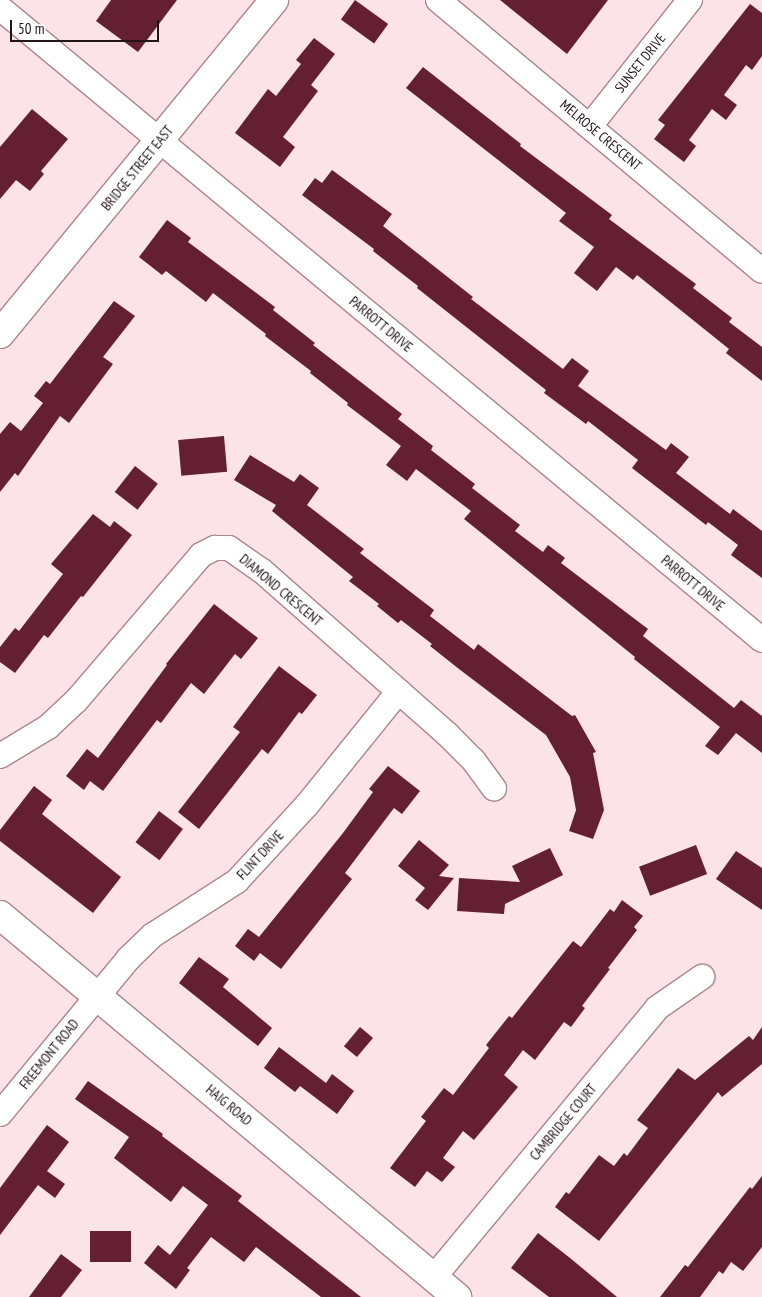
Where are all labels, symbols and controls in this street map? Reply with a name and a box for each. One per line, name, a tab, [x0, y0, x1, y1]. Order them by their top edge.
scale bar	[12, 10, 161, 42]
text: 50 m	[18, 19, 44, 38]
street label: SUNSET DRIVE	[611, 30, 669, 96]
street label: MELROSE CRESCENT	[557, 96, 645, 174]
street label: BRIDGE STREET EAST	[97, 122, 177, 214]
street label: PARROTT DRIVE	[346, 292, 416, 356]
street label: DIAMOND CRESCENT	[236, 550, 326, 630]
street label: PARROTT DRIVE	[658, 551, 728, 615]
street label: FLINT DRIVE	[233, 827, 287, 883]
street label: FREEMONT ROAD	[16, 1015, 82, 1093]
street label: CAMBRIDGE COURT	[526, 1080, 600, 1164]
street label: HAIG ROAD	[203, 1081, 255, 1129]

